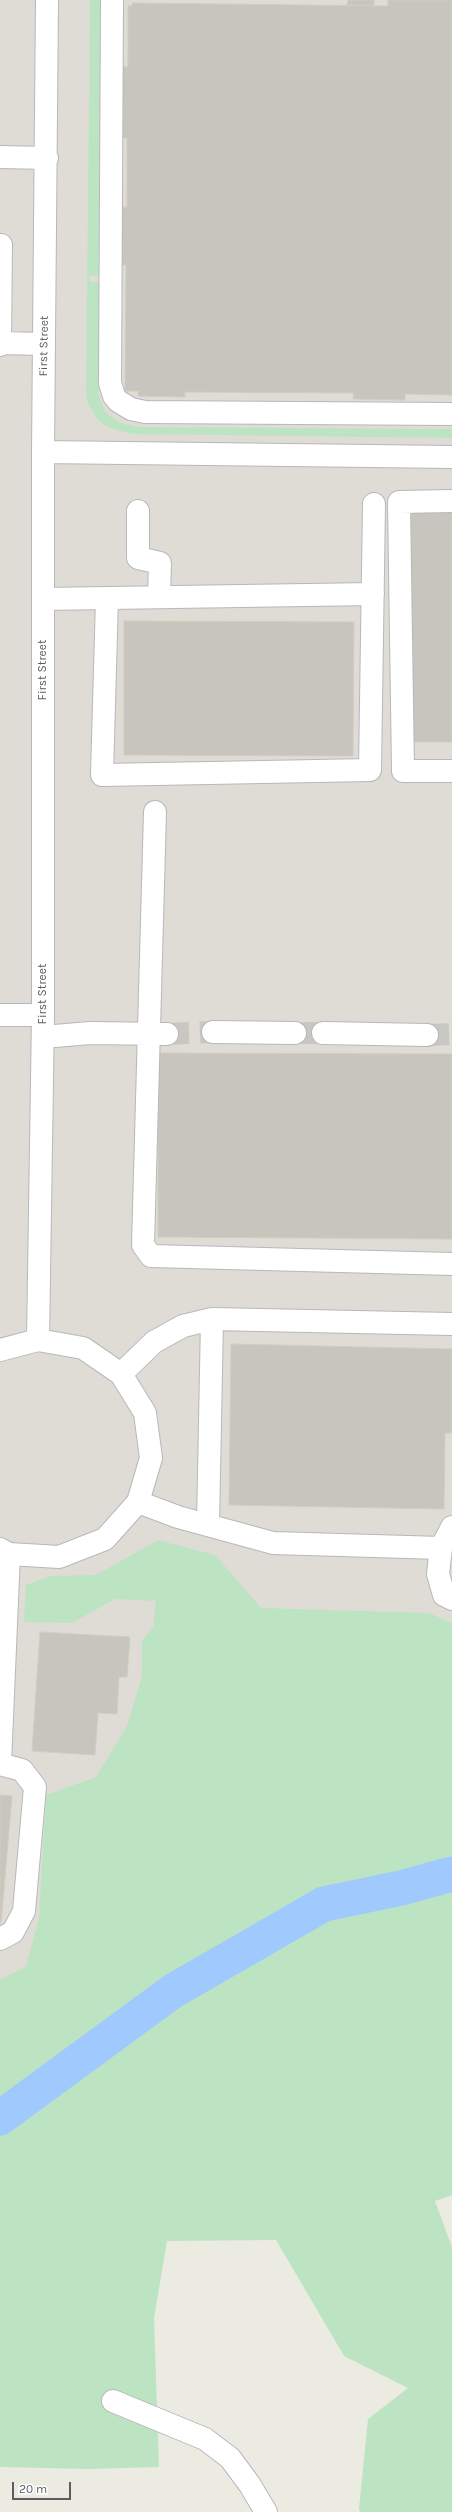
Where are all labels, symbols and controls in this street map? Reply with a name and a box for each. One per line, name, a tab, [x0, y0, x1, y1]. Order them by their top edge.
street label: First Street	[36, 315, 52, 377]
street label: First Street	[36, 640, 50, 700]
street label: First Street	[36, 964, 50, 1024]
scale bar	[14, 2474, 73, 2500]
text: 20 m	[19, 2482, 47, 2496]

